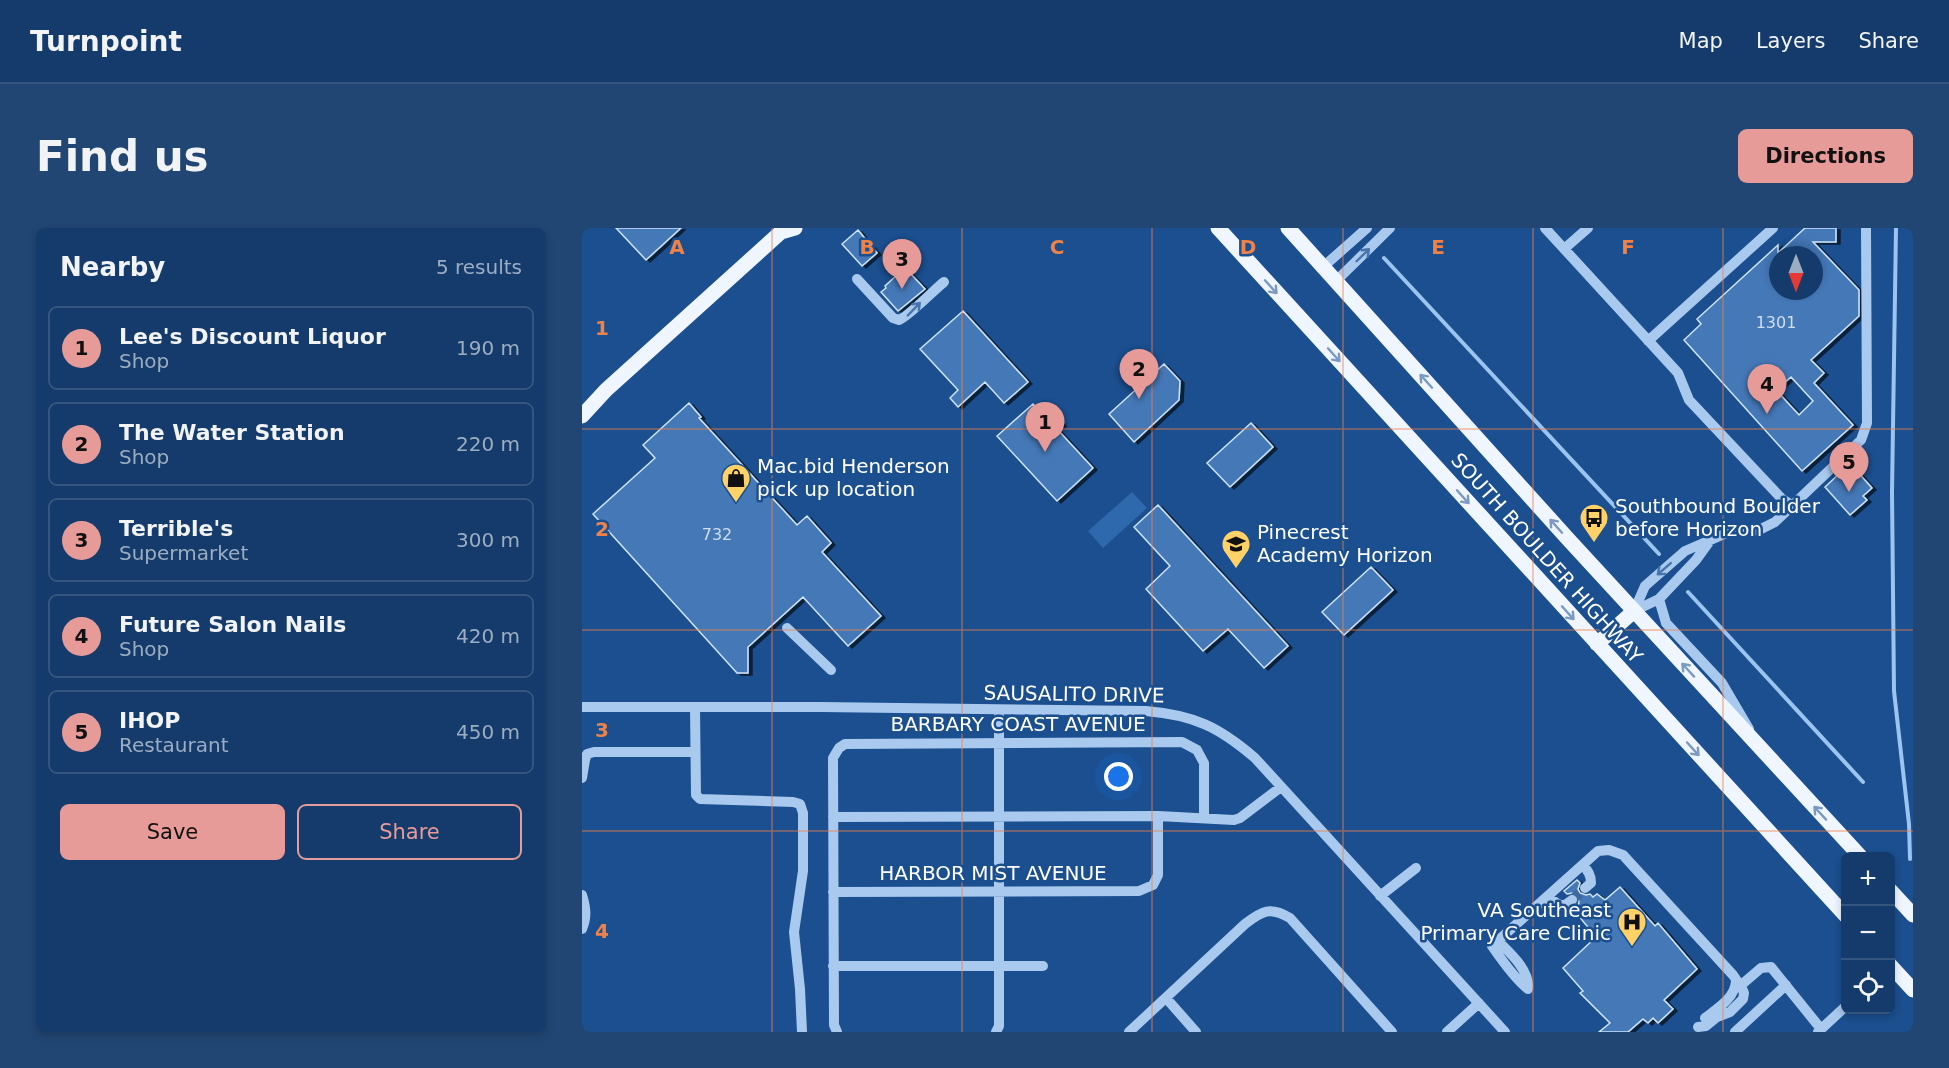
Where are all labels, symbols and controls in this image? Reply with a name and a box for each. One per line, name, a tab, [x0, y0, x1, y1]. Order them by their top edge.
text: Turnpoint	[30, 25, 182, 58]
text: Map	[1679, 29, 1723, 53]
text: Layers	[1756, 29, 1825, 53]
text: Share	[1858, 29, 1919, 53]
button: Directions	[1738, 129, 1913, 183]
text: Find us	[36, 132, 209, 181]
text: A	[669, 235, 685, 259]
text: B	[859, 235, 875, 259]
text: C	[1050, 235, 1064, 259]
text: D	[1240, 235, 1256, 259]
text: E	[1431, 235, 1445, 259]
text: F	[1621, 235, 1635, 259]
pin: 3	[882, 239, 922, 289]
north arrow	[1769, 246, 1823, 300]
one-way arrow	[1356, 247, 1371, 262]
text: Nearby	[60, 252, 165, 282]
text: 5 results	[436, 255, 522, 279]
one-way arrow	[1264, 279, 1278, 294]
one-way arrow	[907, 301, 921, 316]
house number: 1301	[1756, 313, 1796, 332]
text: 1	[595, 316, 609, 340]
text: Lee's Discount Liquor	[119, 324, 386, 349]
text: 1	[75, 336, 88, 360]
text: 190 m	[456, 336, 520, 360]
one-way arrow	[1326, 347, 1340, 362]
text: Shop	[119, 349, 169, 373]
pin: 2	[1120, 350, 1158, 399]
pin: 4	[1748, 364, 1786, 414]
one-way arrow	[1419, 374, 1433, 389]
pin: 1	[1026, 402, 1064, 452]
text: The Water Station	[119, 420, 345, 445]
text: 2	[75, 432, 88, 456]
text: 220 m	[456, 432, 520, 456]
pin: 5	[1830, 442, 1868, 492]
text: Shop	[119, 445, 169, 469]
street label: SOUTH BOULDER HIGHWAY	[1446, 448, 1648, 669]
place label: Mac.bid Henderson pick up location	[757, 454, 950, 501]
shop icon: Mac.bid Henderson pick up location	[720, 462, 752, 504]
one-way arrow	[1455, 489, 1469, 504]
place label: Southbound Boulder before Horizon	[1615, 494, 1821, 541]
bus stop icon: Southbound Boulder before Horizon	[1578, 502, 1610, 544]
text: Terrible's	[119, 516, 233, 541]
text: 2	[595, 517, 609, 541]
one-way arrow	[1549, 519, 1563, 534]
place label: Pinecrest Academy Horizon	[1257, 520, 1433, 567]
house number: 732	[702, 525, 732, 544]
text: 3	[75, 528, 88, 552]
text: 300 m	[456, 528, 520, 552]
school or university icon: Pinecrest Academy Horizon	[1220, 528, 1252, 570]
text: Supermarket	[119, 541, 248, 565]
one-way arrow	[1657, 562, 1672, 576]
one-way arrow	[1561, 605, 1575, 620]
text: Future Salon Nails	[119, 612, 346, 637]
text: 4	[75, 624, 88, 648]
text: 420 m	[456, 624, 520, 648]
text: Shop	[119, 637, 169, 661]
one-way arrow	[1681, 663, 1695, 678]
street label: SAUSALITO DRIVE	[983, 680, 1165, 708]
text: IHOP	[119, 708, 180, 733]
street label: BARBARY COAST AVENUE	[890, 712, 1146, 736]
text: 3	[595, 718, 609, 742]
text: 5	[75, 720, 88, 744]
text: 450 m	[456, 720, 520, 744]
text: Restaurant	[119, 733, 229, 757]
one-way arrow	[1686, 742, 1700, 757]
your location	[1104, 762, 1133, 791]
button: Save	[60, 804, 285, 860]
button: Share	[297, 804, 522, 860]
one-way arrow	[1813, 806, 1827, 821]
map controls	[1841, 852, 1895, 1014]
button: +	[1841, 852, 1895, 906]
street label: HARBOR MIST AVENUE	[879, 861, 1107, 885]
place label: VA Southeast Primary Care Clinic	[1420, 898, 1611, 945]
hospital icon: VA Southeast Primary Care Clinic	[1616, 906, 1648, 948]
button: −	[1841, 906, 1895, 960]
text: 4	[595, 919, 609, 943]
button: locate	[1841, 960, 1895, 1014]

